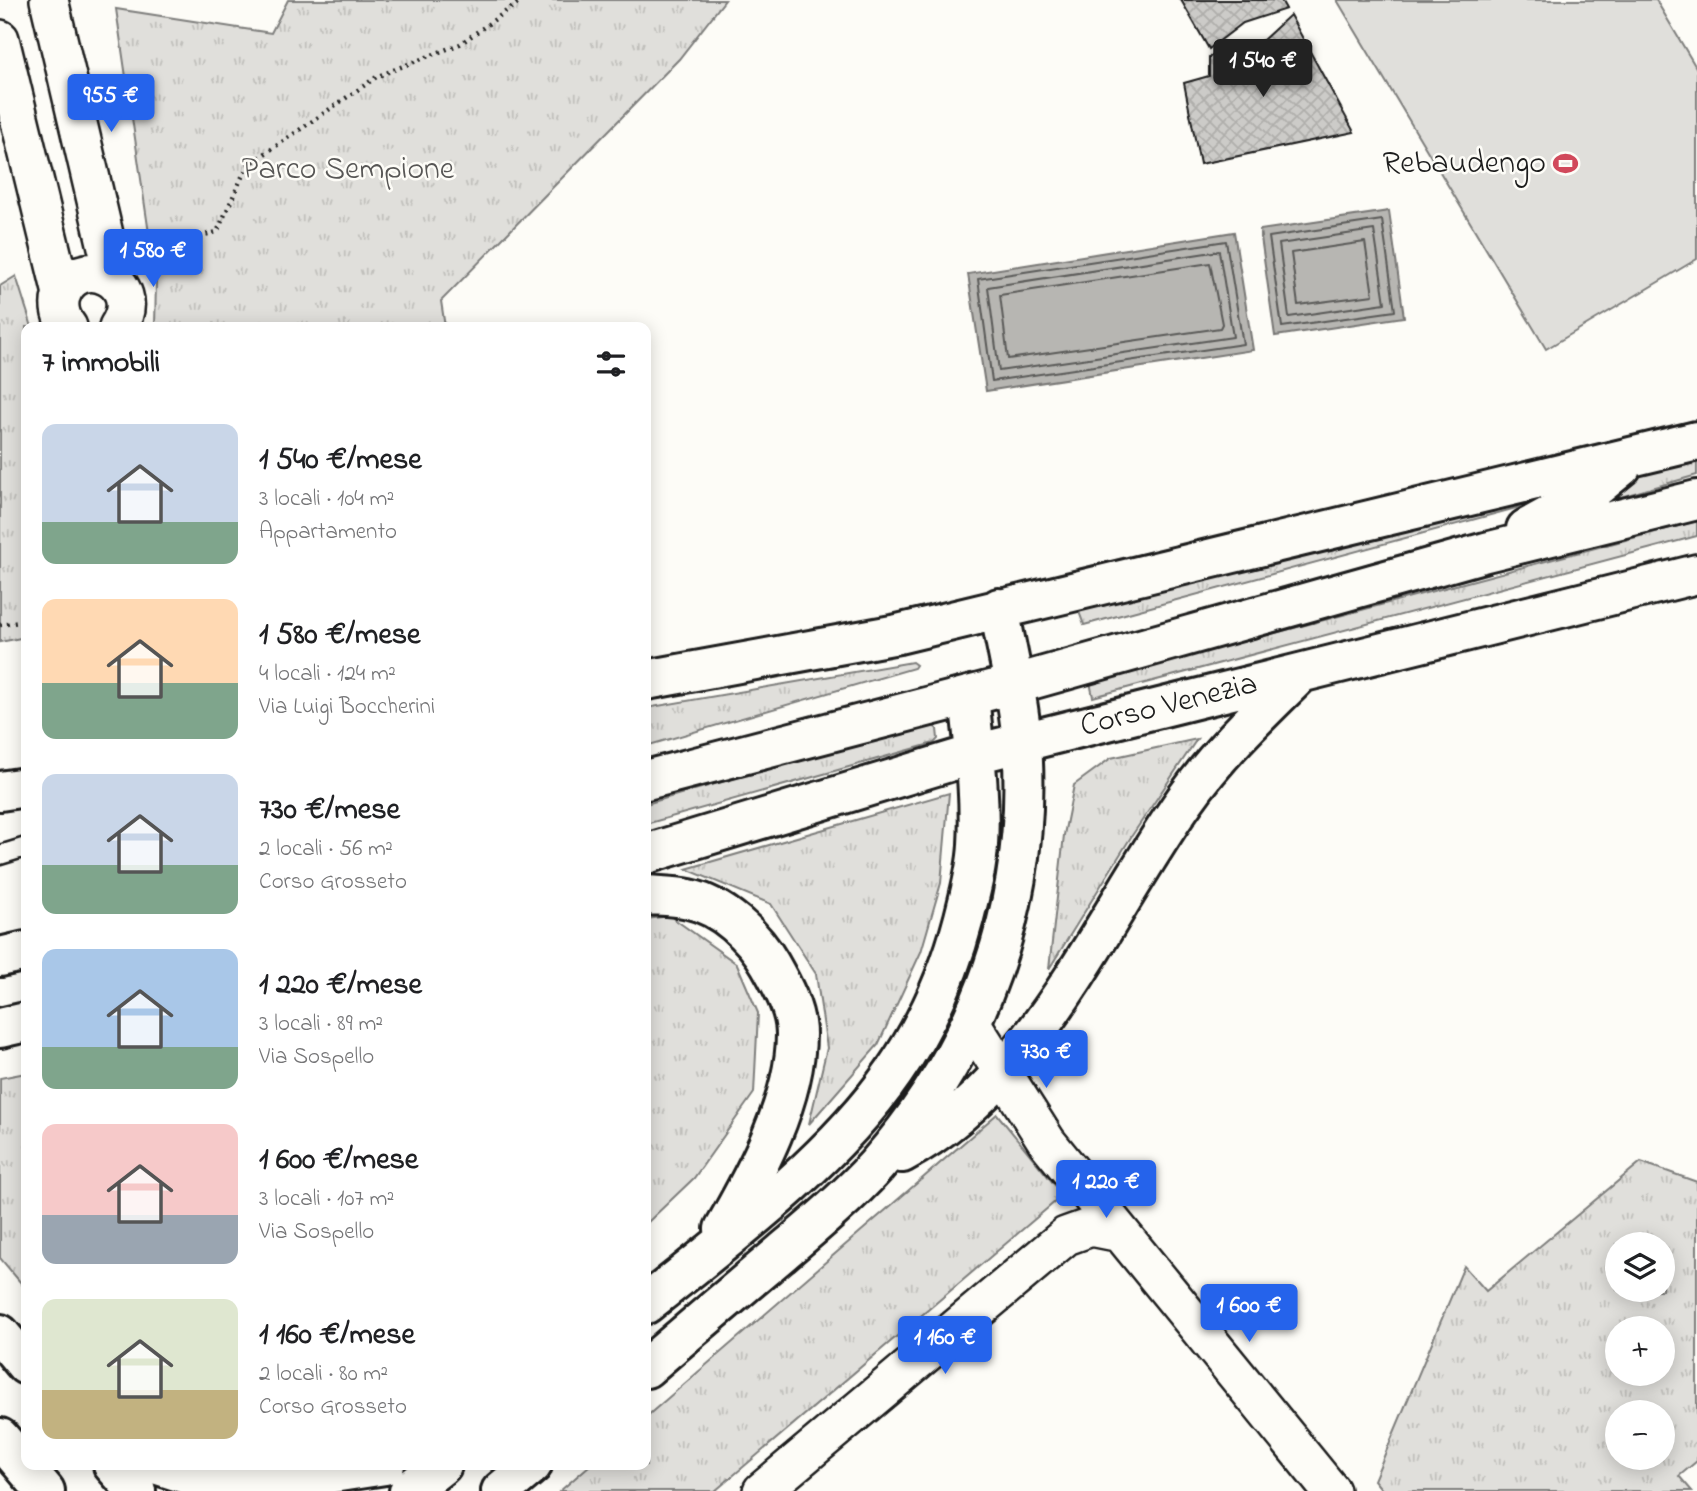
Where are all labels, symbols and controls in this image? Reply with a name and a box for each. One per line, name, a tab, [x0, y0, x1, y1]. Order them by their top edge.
pin: 1 540 €	[1198, 40, 1328, 99]
text: 1 540 €	[1229, 45, 1297, 78]
pin: 955 €	[62, 74, 160, 134]
text: 955 €	[83, 80, 139, 113]
place label: Rebaudengo	[1382, 141, 1546, 188]
park label: Parco Sempione	[242, 147, 455, 194]
sports icon: Rebaudengo	[1552, 150, 1580, 178]
pin: 1 580 €	[88, 230, 218, 289]
text: 1 580 €	[120, 235, 186, 268]
text: 7 immobili	[42, 342, 160, 386]
icon: filters	[592, 345, 630, 383]
text: 1 540 €/mese	[259, 439, 422, 483]
icon: home	[98, 452, 182, 536]
text: 3 locali · 104 m²	[259, 483, 394, 516]
text: Appartamento	[259, 516, 397, 549]
text: 1 580 €/mese	[259, 614, 421, 658]
icon: home	[98, 627, 182, 711]
text: 4 locali · 124 m²	[259, 658, 396, 691]
street label: Corso Venezia	[1076, 661, 1262, 751]
text: Via Luigi Boccherini	[259, 691, 435, 724]
text: 730 €/mese	[259, 789, 400, 833]
icon: home	[98, 802, 182, 886]
text: 2 locali · 56 m²	[259, 833, 393, 866]
text: Corso Grosseto	[259, 866, 407, 899]
text: 1 220 €/mese	[259, 964, 422, 1008]
icon: home	[98, 977, 182, 1061]
text: 3 locali · 89 m²	[259, 1008, 383, 1041]
pin: 730 €	[997, 1030, 1095, 1090]
text: 730 €	[1021, 1036, 1071, 1069]
text: Via Sospello	[259, 1041, 374, 1074]
text: 1 600 €/mese	[259, 1139, 418, 1183]
icon: home	[98, 1152, 182, 1236]
pin: 1 220 €	[1041, 1160, 1171, 1220]
text: 1 220 €	[1072, 1166, 1140, 1199]
text: 3 locali · 107 m²	[259, 1183, 394, 1216]
text: Via Sospello	[259, 1216, 374, 1249]
map controls	[1605, 1232, 1675, 1470]
button: layers	[1605, 1232, 1675, 1302]
pin: 1 600 €	[1184, 1284, 1314, 1344]
text: 1 600 €	[1217, 1290, 1281, 1323]
text: 1 160 €/mese	[259, 1314, 415, 1358]
pin: 1 160 €	[880, 1316, 1010, 1376]
button: +	[1605, 1316, 1675, 1386]
text: 1 160 €	[914, 1322, 976, 1355]
icon: home	[98, 1327, 182, 1411]
text: 2 locali · 80 m²	[259, 1358, 388, 1391]
text: Corso Grosseto	[259, 1391, 407, 1424]
button: −	[1605, 1400, 1675, 1470]

